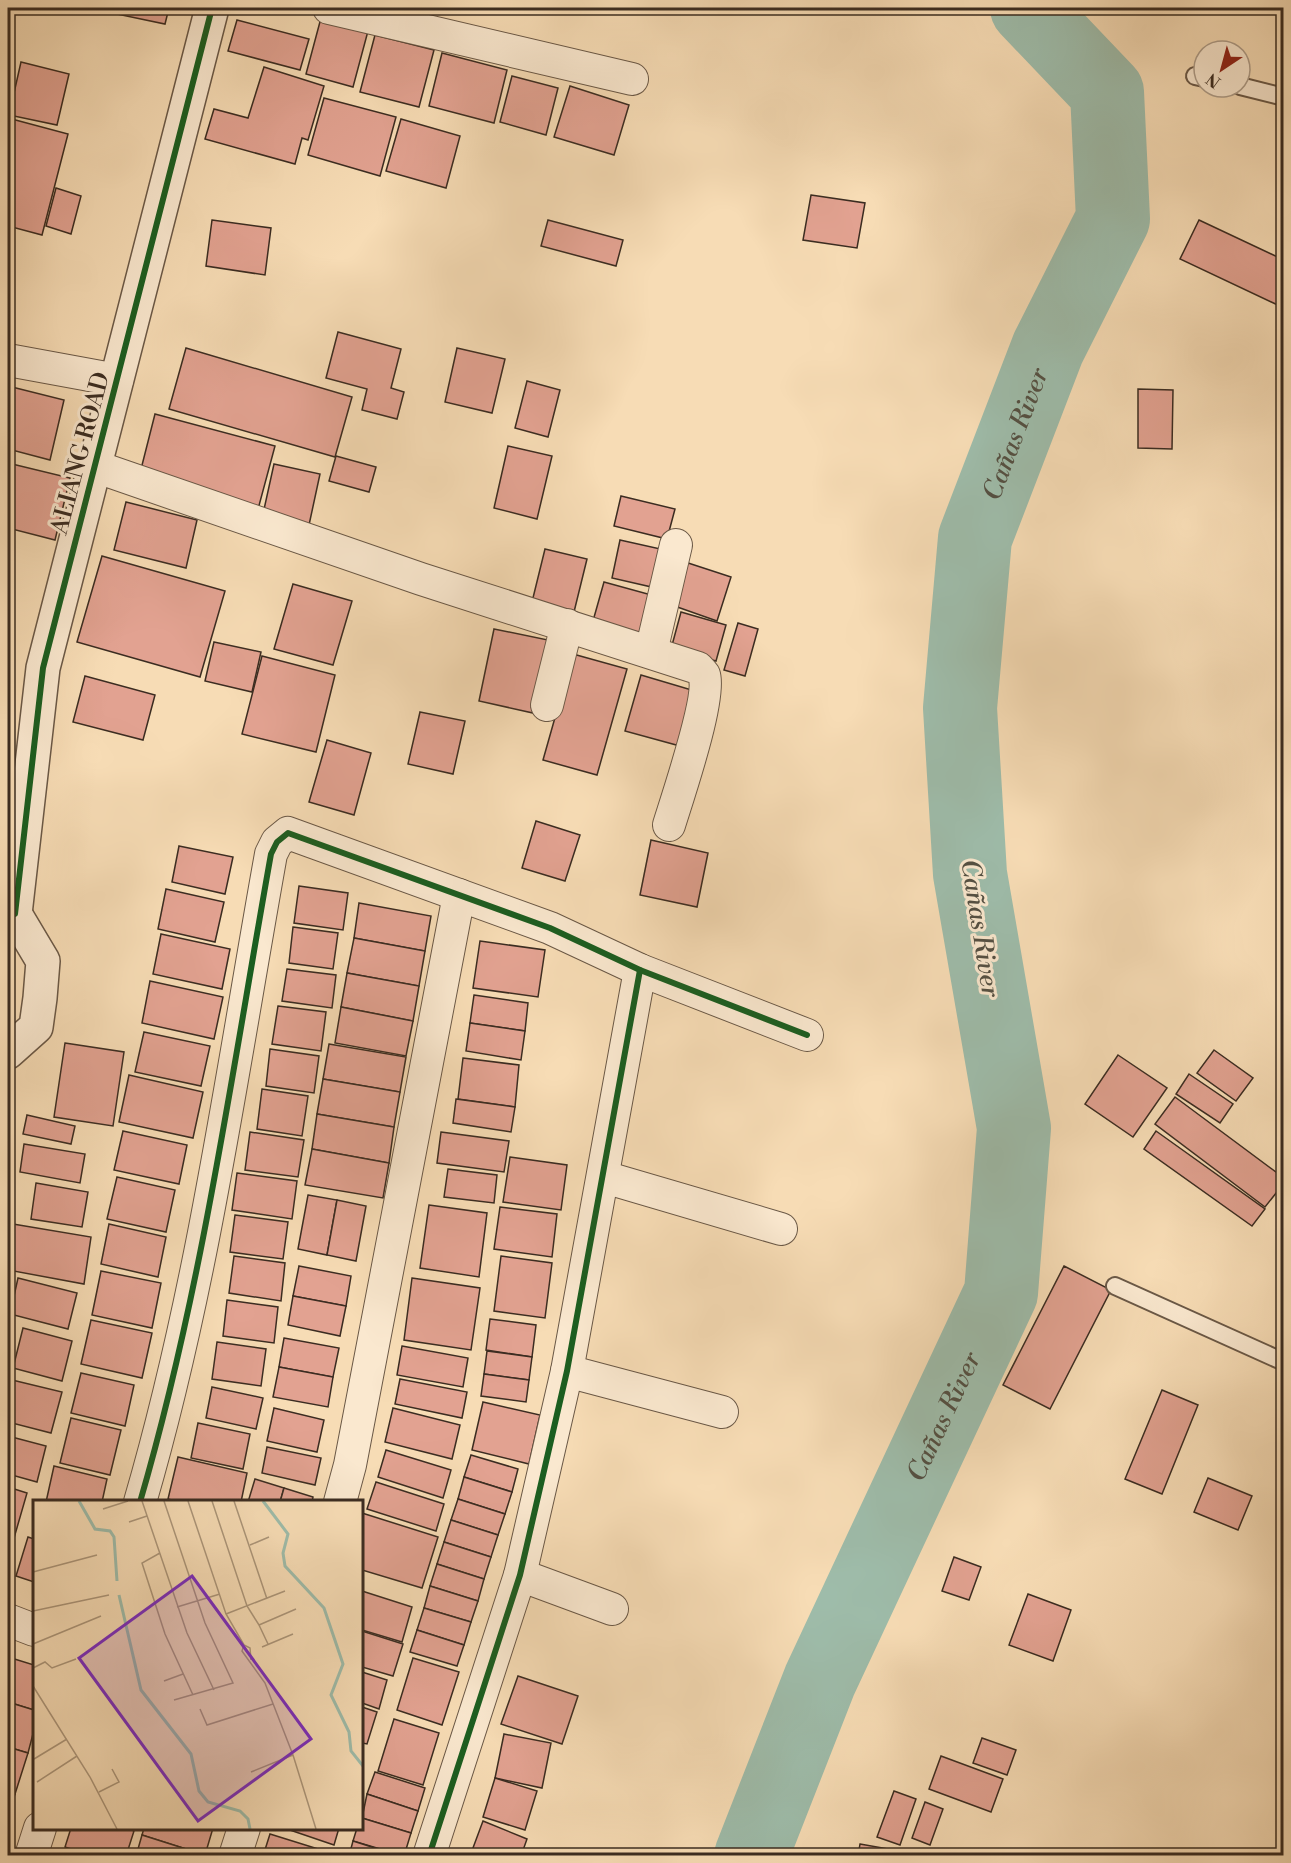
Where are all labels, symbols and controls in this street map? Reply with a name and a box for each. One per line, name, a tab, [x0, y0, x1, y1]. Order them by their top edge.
north arrow	[1192, 39, 1252, 99]
text: N	[1202, 68, 1225, 92]
water label: Cañas River	[976, 363, 1056, 505]
street label: ALIANG ROAD	[45, 369, 117, 539]
water label: Cañas River	[953, 857, 1007, 1000]
water label: Cañas River	[900, 1346, 989, 1487]
inset map	[33, 1500, 363, 1830]

